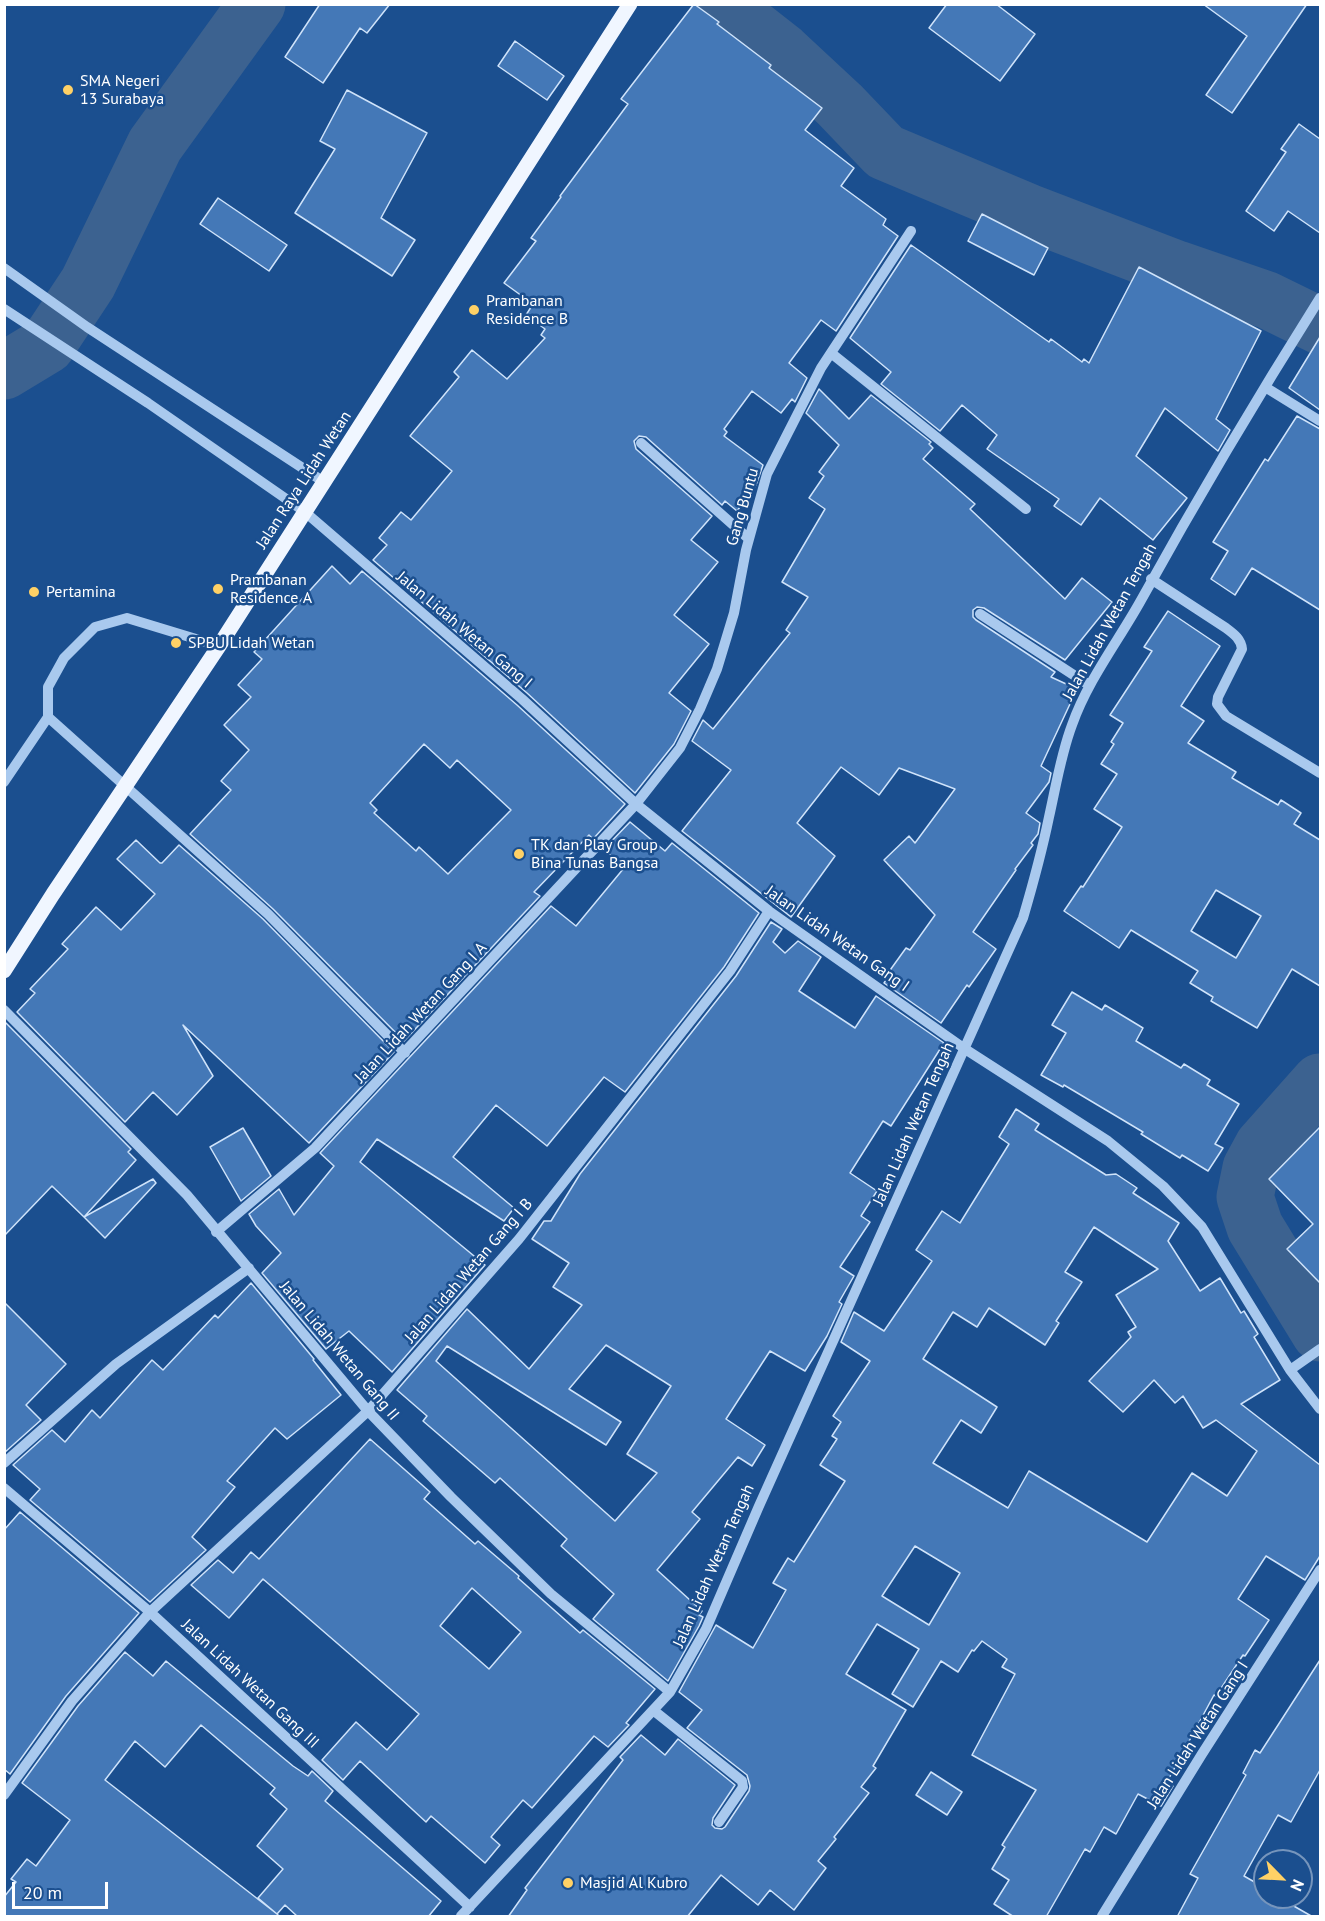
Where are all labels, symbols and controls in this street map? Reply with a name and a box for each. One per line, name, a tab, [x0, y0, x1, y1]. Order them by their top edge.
place label: SMA Negeri 13 Surabaya	[80, 71, 164, 109]
marker: SMA Negeri 13 Surabaya	[61, 83, 75, 97]
place label: Prambanan Residence B	[486, 291, 568, 329]
marker: Prambanan Residence B	[467, 303, 481, 317]
street label: Jalan Raya Lidah Wetan	[252, 408, 356, 552]
street label: Gang Buntu	[723, 466, 763, 548]
street label: Jalan Lidah Wetan Tengah	[1059, 540, 1161, 704]
street label: Jalan Lidah Wetan Gang I	[392, 568, 536, 692]
place label: Prambanan Residence A	[230, 570, 312, 608]
place label: Pertamina	[46, 582, 116, 602]
marker: Prambanan Residence A	[211, 582, 225, 596]
marker: Pertamina	[27, 585, 41, 599]
place label: SPBU Lidah Wetan	[188, 633, 314, 653]
marker: SPBU Lidah Wetan	[169, 636, 183, 650]
place label: TK dan Play Group Bina Tunas Bangsa	[531, 835, 658, 873]
marker: TK dan Play Group Bina Tunas Bangsa	[512, 847, 526, 861]
street label: Jalan Lidah Wetan Gang I	[761, 882, 913, 996]
street label: Jalan Lidah Wetan Gang I A	[351, 939, 491, 1087]
street label: Jalan Lidah Wetan Tengah	[869, 1040, 959, 1208]
street label: Jalan Lidah Wetan Gang I B	[401, 1195, 537, 1347]
street label: Jalan Lidah Wetan Gang II	[275, 1277, 403, 1425]
street label: Jalan Lidah Wetan Tengah	[669, 1482, 759, 1650]
street label: Jalan Lidah Wetan Gang III	[177, 1615, 323, 1753]
street label: Jalan Lidah Wetan Gang I	[1143, 1658, 1253, 1812]
north arrow	[1253, 1849, 1313, 1909]
scale bar	[15, 1870, 111, 1908]
place label: Masjid Al Kubro	[580, 1873, 688, 1893]
marker: Masjid Al Kubro	[561, 1876, 575, 1890]
text: N	[1286, 1877, 1309, 1894]
text: 20 m	[23, 1881, 62, 1904]

